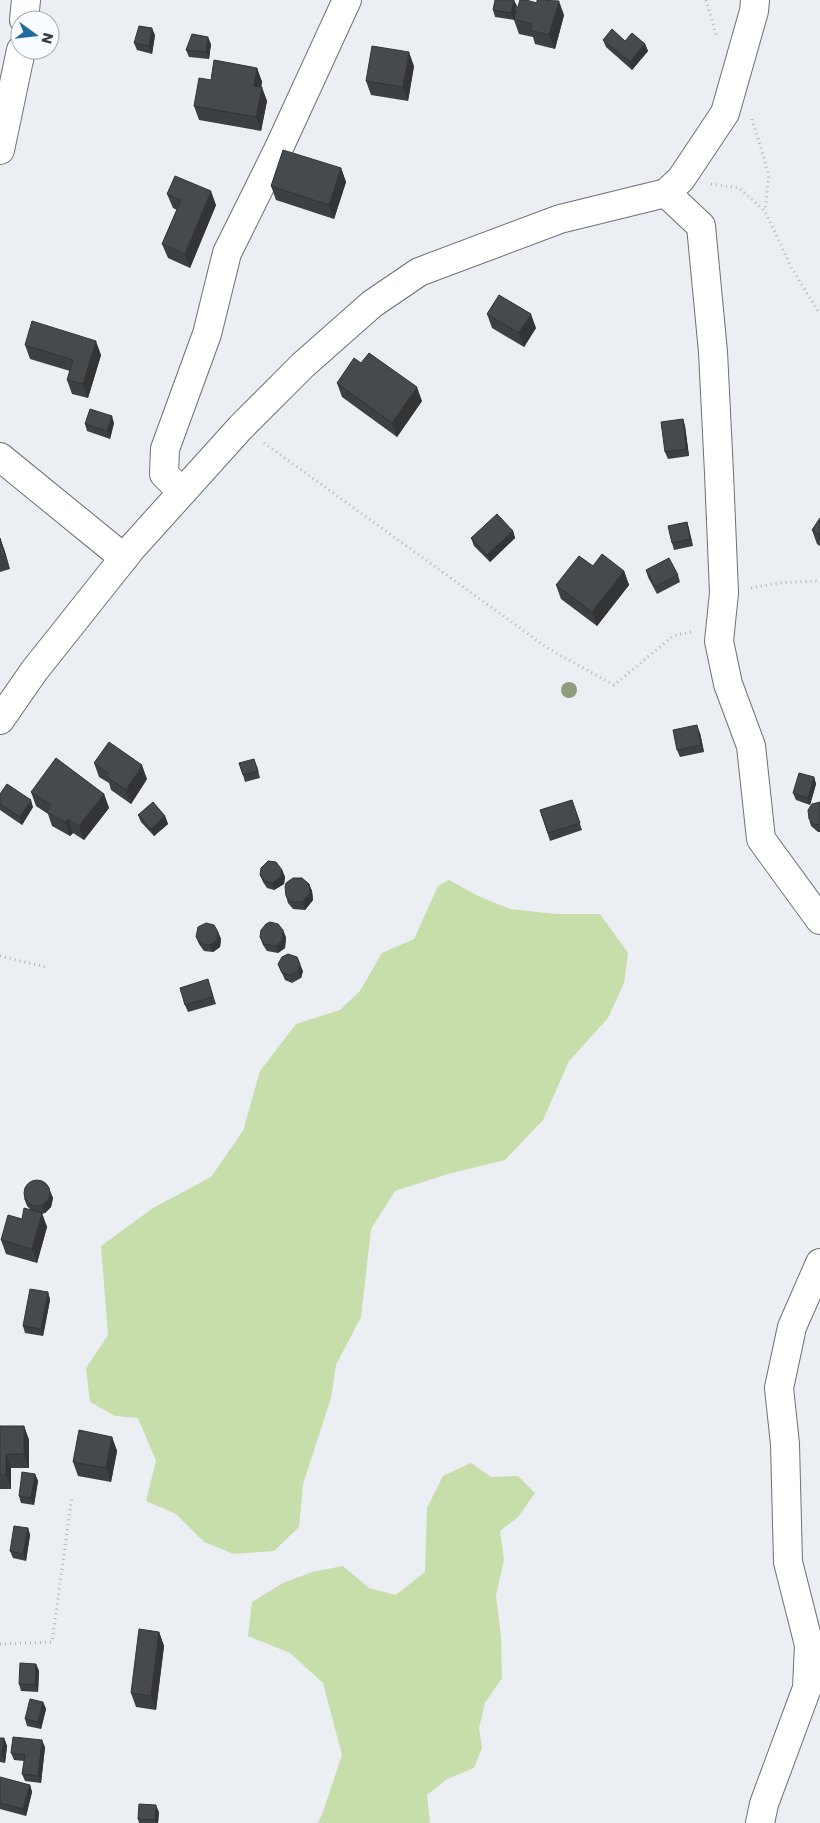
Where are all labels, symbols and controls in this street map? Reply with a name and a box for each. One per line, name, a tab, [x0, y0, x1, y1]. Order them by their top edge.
north arrow	[10, 10, 60, 60]
text: N	[37, 31, 59, 46]

